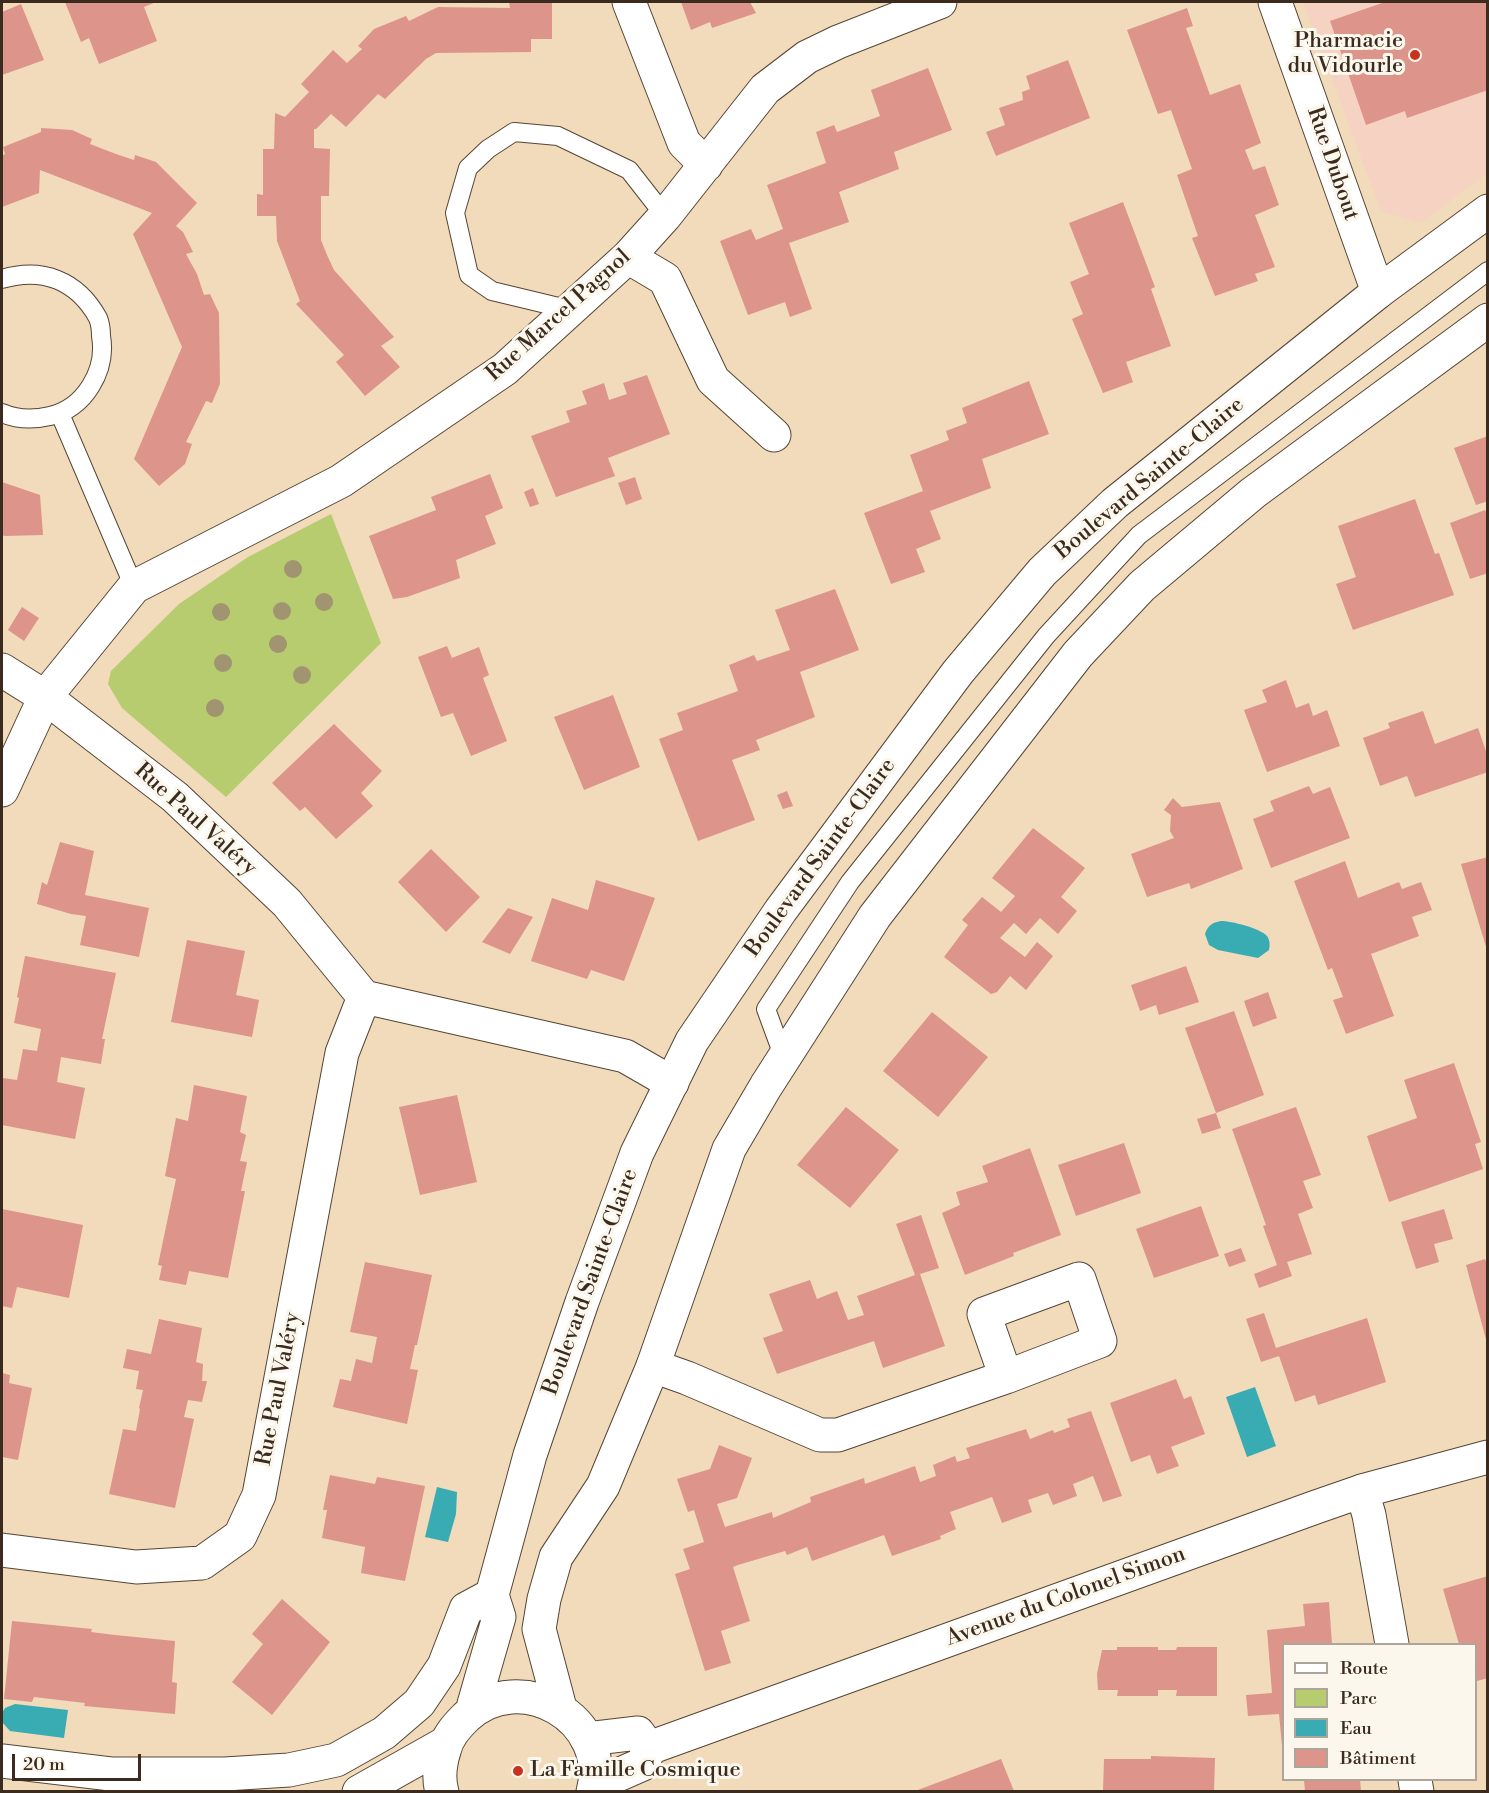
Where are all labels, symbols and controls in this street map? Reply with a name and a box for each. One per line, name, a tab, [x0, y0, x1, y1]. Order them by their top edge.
place label: Pharmacie du Vidourle	[1288, 29, 1403, 80]
marker: Pharmacie du Vidourle	[1408, 48, 1422, 62]
street label: Rue Dubout	[1300, 104, 1364, 224]
street label: Rue Marcel Pagnol	[481, 244, 637, 388]
street label: Boulevard Sainte-Claire	[1050, 392, 1250, 566]
street label: Boulevard Sainte-Claire	[740, 754, 902, 962]
street label: Rue Paul Valéry	[128, 758, 262, 882]
street label: Boulevard Sainte-Claire	[538, 1165, 644, 1399]
street label: Rue Paul Valéry	[251, 1310, 307, 1468]
street label: Avenue du Colonel Simon	[943, 1541, 1189, 1653]
legend	[1282, 1643, 1477, 1781]
text: Route	[1340, 1657, 1388, 1680]
text: Parc	[1340, 1687, 1377, 1710]
text: Eau	[1340, 1717, 1372, 1740]
scale bar	[15, 1742, 144, 1780]
text: Bâtiment	[1340, 1747, 1416, 1770]
text: 20 m	[23, 1753, 65, 1776]
place label: La Famille Cosmique	[530, 1758, 741, 1784]
marker: La Famille Cosmique	[511, 1764, 525, 1778]

